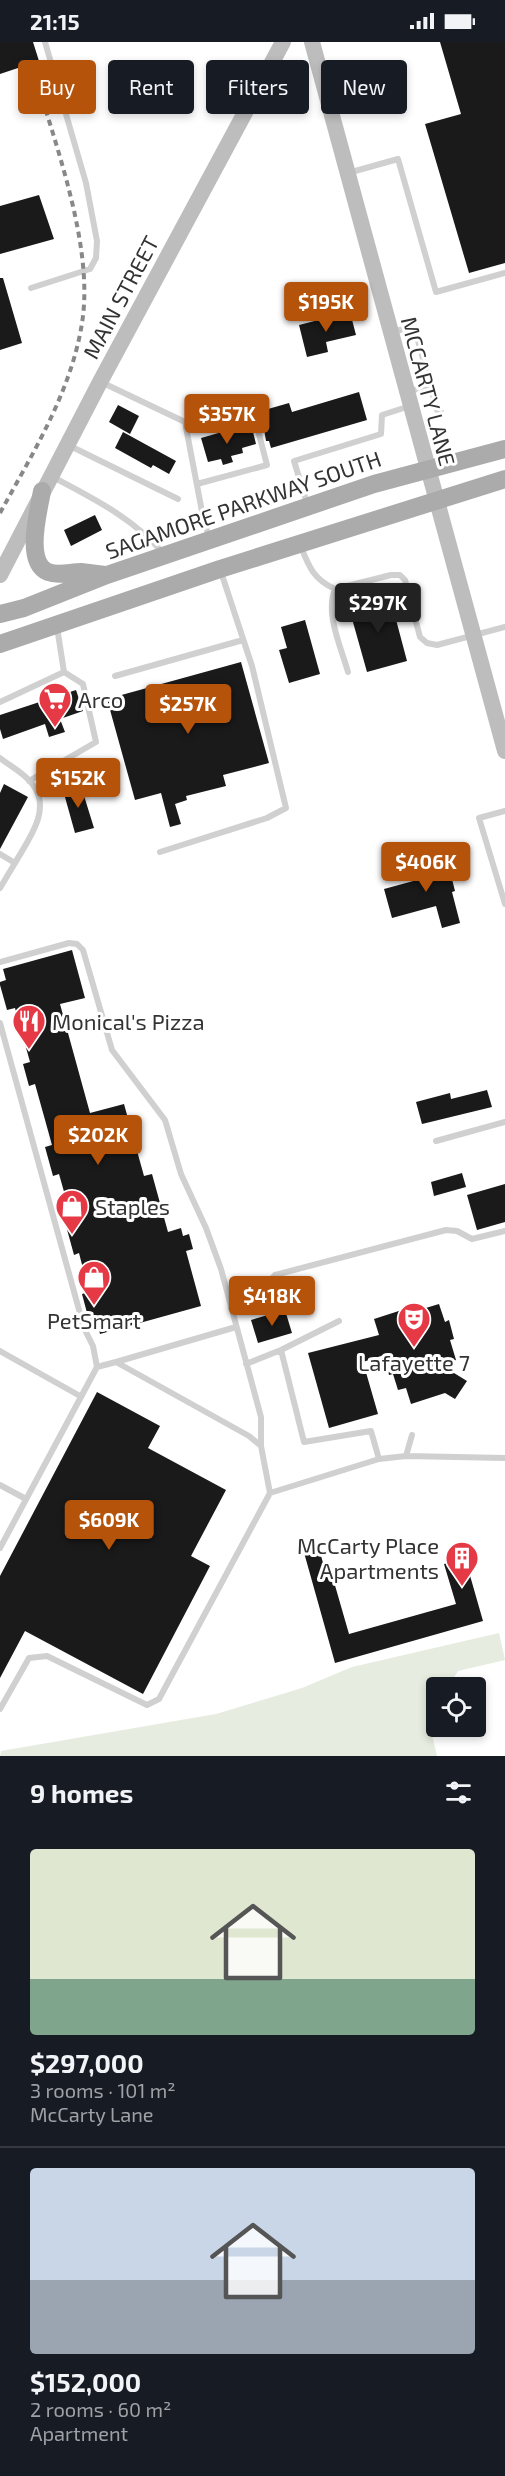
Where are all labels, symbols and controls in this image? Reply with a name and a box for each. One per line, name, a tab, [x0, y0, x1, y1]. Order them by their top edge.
text: 21:15	[30, 8, 80, 34]
chip: Buy	[18, 60, 96, 114]
chip: Rent	[108, 60, 194, 114]
chip: Filters	[206, 60, 309, 114]
chip: New	[321, 60, 407, 114]
street label: MAIN STREET	[77, 231, 163, 363]
pin: $195K	[284, 282, 368, 333]
text: $195K	[298, 289, 354, 313]
street label: MCCARTY LANE	[397, 313, 461, 469]
pin: $357K	[185, 394, 269, 445]
text: $357K	[198, 401, 256, 425]
street label: SAGAMORE PARKWAY SOUTH	[102, 445, 384, 563]
pin: $297K	[336, 583, 420, 634]
text: $297K	[349, 590, 407, 614]
supermarket icon: Arco	[37, 681, 73, 728]
pin: $257K	[146, 684, 230, 735]
place label: Arco	[78, 686, 123, 712]
text: $257K	[159, 691, 217, 715]
pin: $152K	[36, 758, 120, 809]
text: $152K	[50, 765, 106, 789]
pin: $406K	[384, 842, 468, 893]
text: $406K	[395, 849, 457, 873]
restaurant icon: Monical's Pizza	[11, 1003, 47, 1050]
place label: Monical's Pizza	[52, 1008, 205, 1034]
pin: $202K	[56, 1115, 140, 1166]
text: $202K	[68, 1122, 128, 1146]
shop icon: Staples	[54, 1188, 90, 1235]
place label: Staples	[95, 1193, 170, 1219]
shop icon: PetSmart	[76, 1259, 112, 1306]
pin: $418K	[230, 1276, 314, 1327]
text: $418K	[243, 1283, 301, 1307]
theatre icon: Lafayette 7	[396, 1301, 432, 1348]
place label: PetSmart	[47, 1307, 141, 1333]
place label: Lafayette 7	[358, 1349, 470, 1375]
pin: $609K	[67, 1500, 151, 1551]
text: $609K	[79, 1507, 139, 1531]
place label: McCarty Place Apartments	[297, 1532, 439, 1583]
building icon: McCarty Place Apartments	[444, 1540, 480, 1587]
map controls	[426, 1677, 486, 1737]
button: locate	[426, 1677, 486, 1737]
icon: filters	[442, 1776, 475, 1809]
text: 9 homes	[30, 1777, 133, 1808]
icon: home	[199, 1888, 307, 1996]
text: $297,000	[30, 2047, 144, 2078]
text: 3 rooms · 101 m²	[30, 2078, 176, 2102]
text: McCarty Lane	[30, 2102, 154, 2126]
icon: home	[199, 2207, 307, 2315]
text: $152,000	[30, 2366, 141, 2397]
text: 2 rooms · 60 m²	[30, 2397, 171, 2421]
text: Apartment	[30, 2421, 128, 2445]

